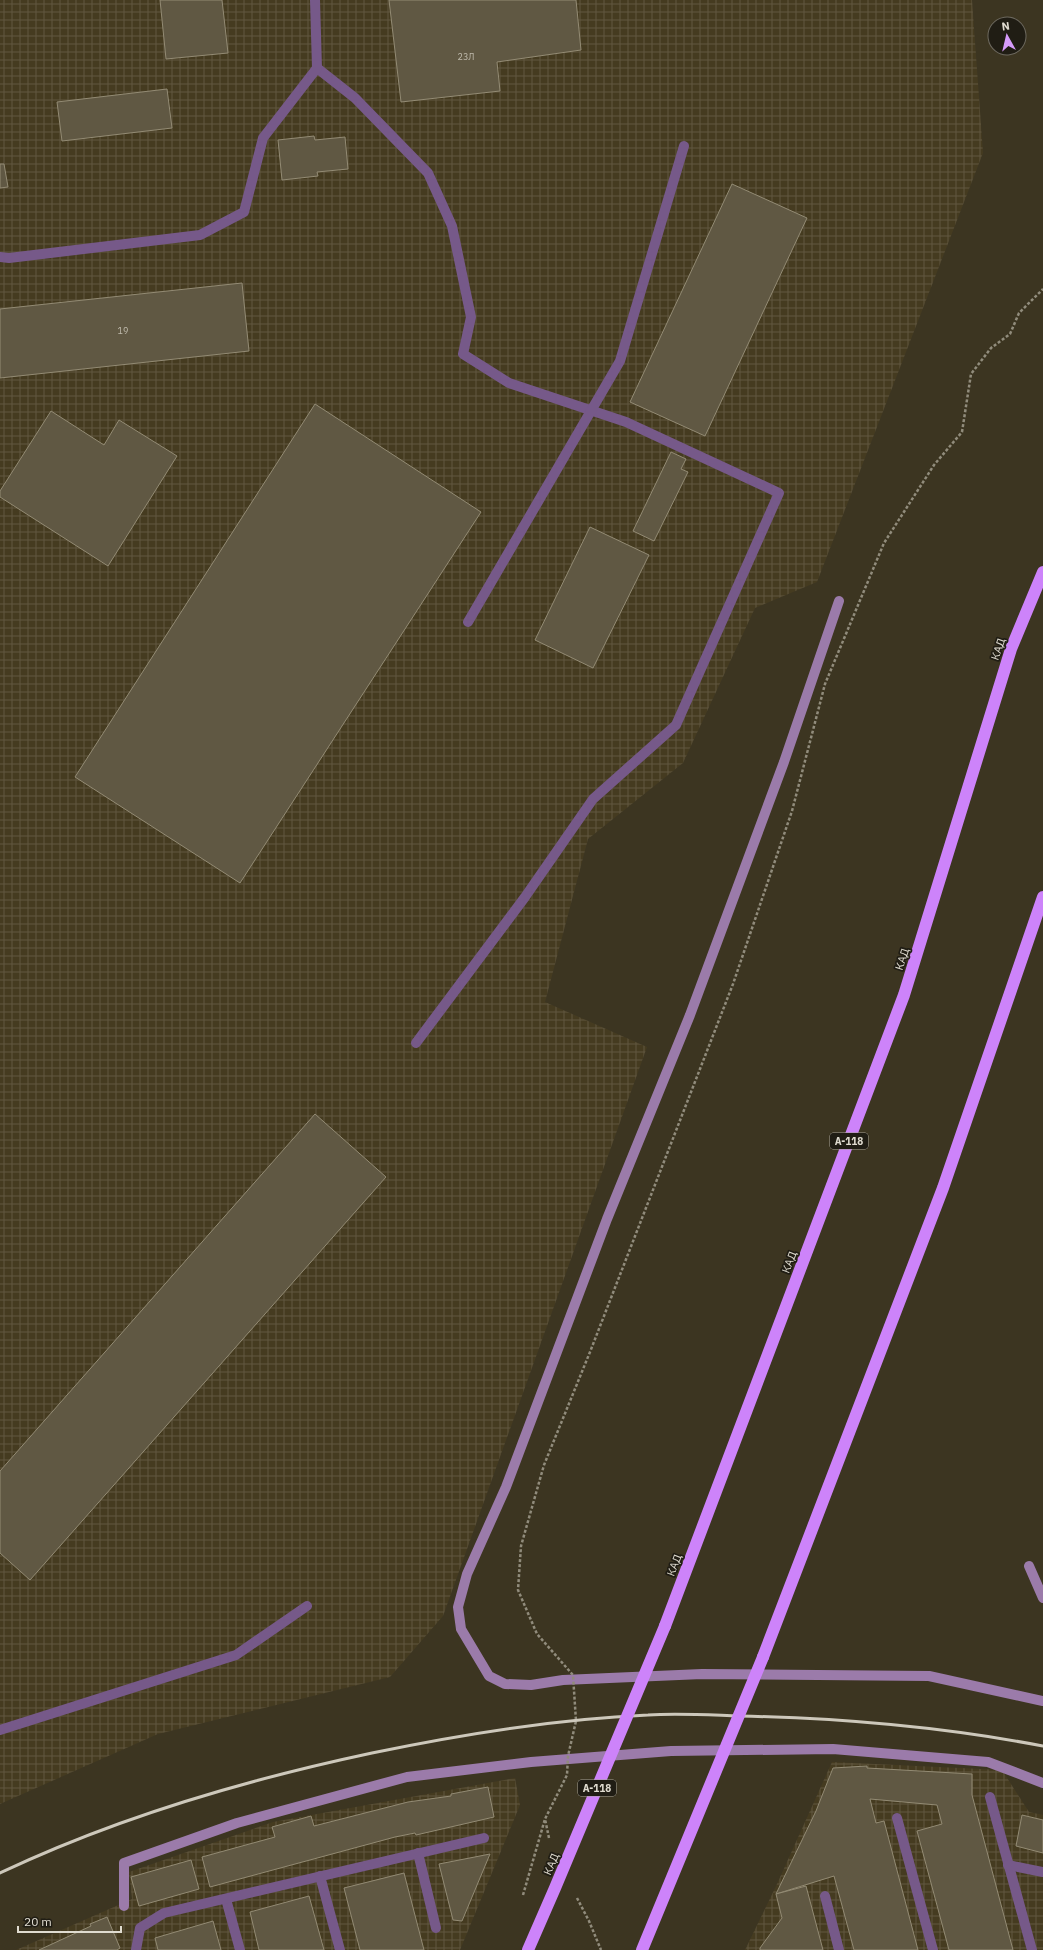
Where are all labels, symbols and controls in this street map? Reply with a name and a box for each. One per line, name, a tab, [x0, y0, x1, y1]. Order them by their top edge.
north arrow	[987, 16, 1027, 56]
text: N	[1001, 19, 1011, 34]
house number: 23Л	[458, 51, 474, 62]
house number: 19	[118, 325, 128, 336]
street label: КАД	[988, 636, 1008, 662]
street label: КАД	[892, 946, 912, 972]
road number: А-118	[830, 1133, 868, 1149]
street label: КАД	[778, 1249, 800, 1275]
street label: КАД	[663, 1552, 685, 1578]
road number: А-118	[578, 1780, 616, 1796]
street label: КАД	[540, 1851, 562, 1877]
scale bar	[18, 1908, 121, 1934]
text: 20 m	[24, 1914, 52, 1929]

